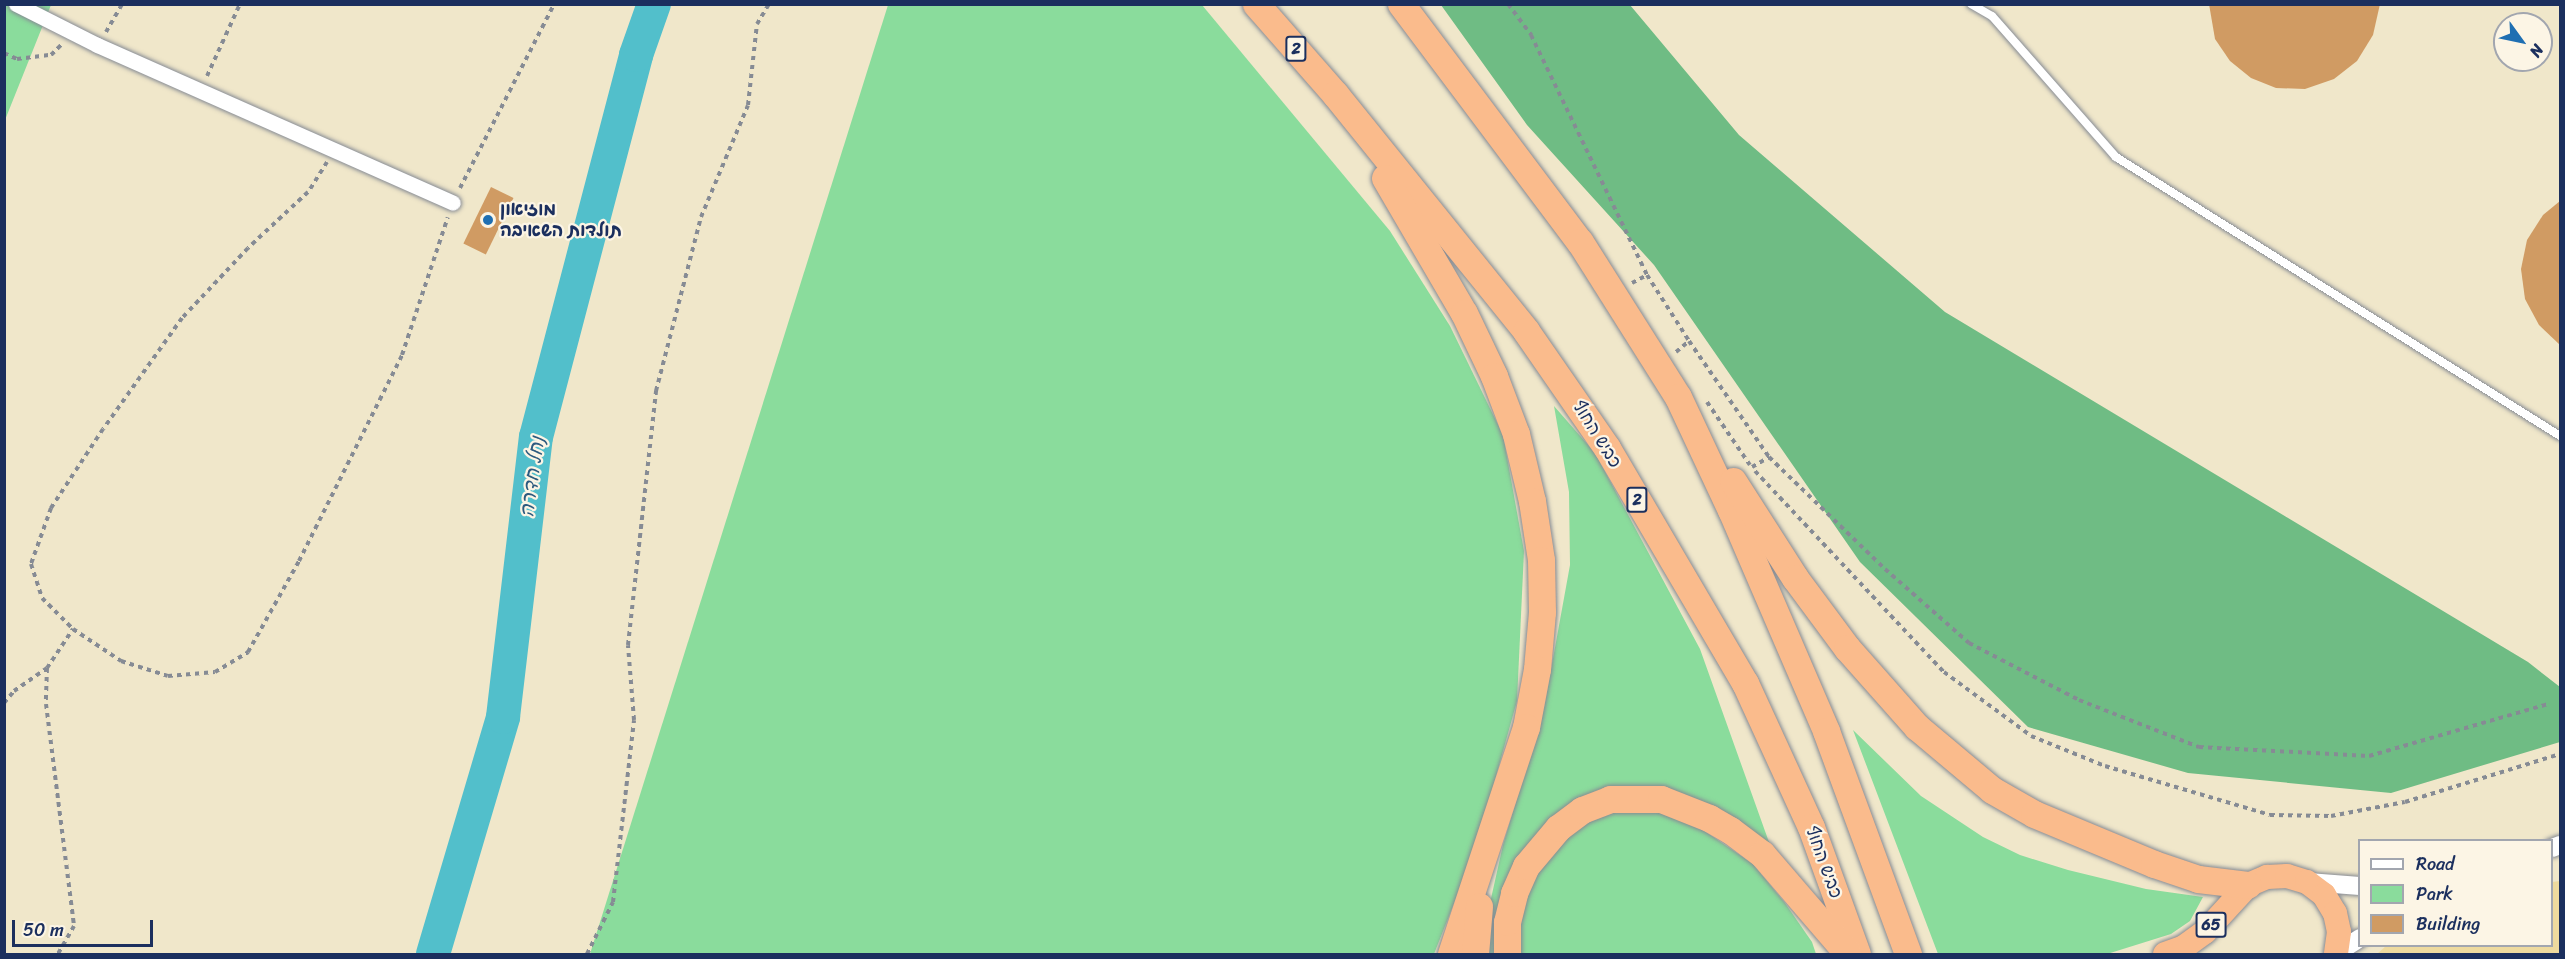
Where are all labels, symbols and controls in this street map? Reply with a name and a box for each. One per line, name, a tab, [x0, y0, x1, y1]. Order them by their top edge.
north arrow	[2493, 12, 2553, 72]
road number: 2	[1284, 36, 1308, 62]
text: N	[2522, 38, 2552, 64]
place label: מוזיאון תולדות השאיבה	[500, 199, 622, 242]
marker: מוזיאון תולדות השאיבה	[481, 213, 495, 227]
street label: כביש החוף	[1568, 396, 1626, 472]
water label: נחל חדרה	[514, 435, 550, 519]
road number: 2	[1625, 487, 1649, 513]
street label: כביש החוף	[1801, 823, 1847, 901]
legend	[2358, 839, 2553, 947]
text: Road	[2416, 848, 2455, 880]
text: Park	[2416, 878, 2453, 910]
scale bar	[15, 908, 156, 946]
text: Building	[2416, 908, 2480, 940]
road number: 65	[2194, 912, 2228, 938]
text: 50 m	[23, 914, 64, 946]

